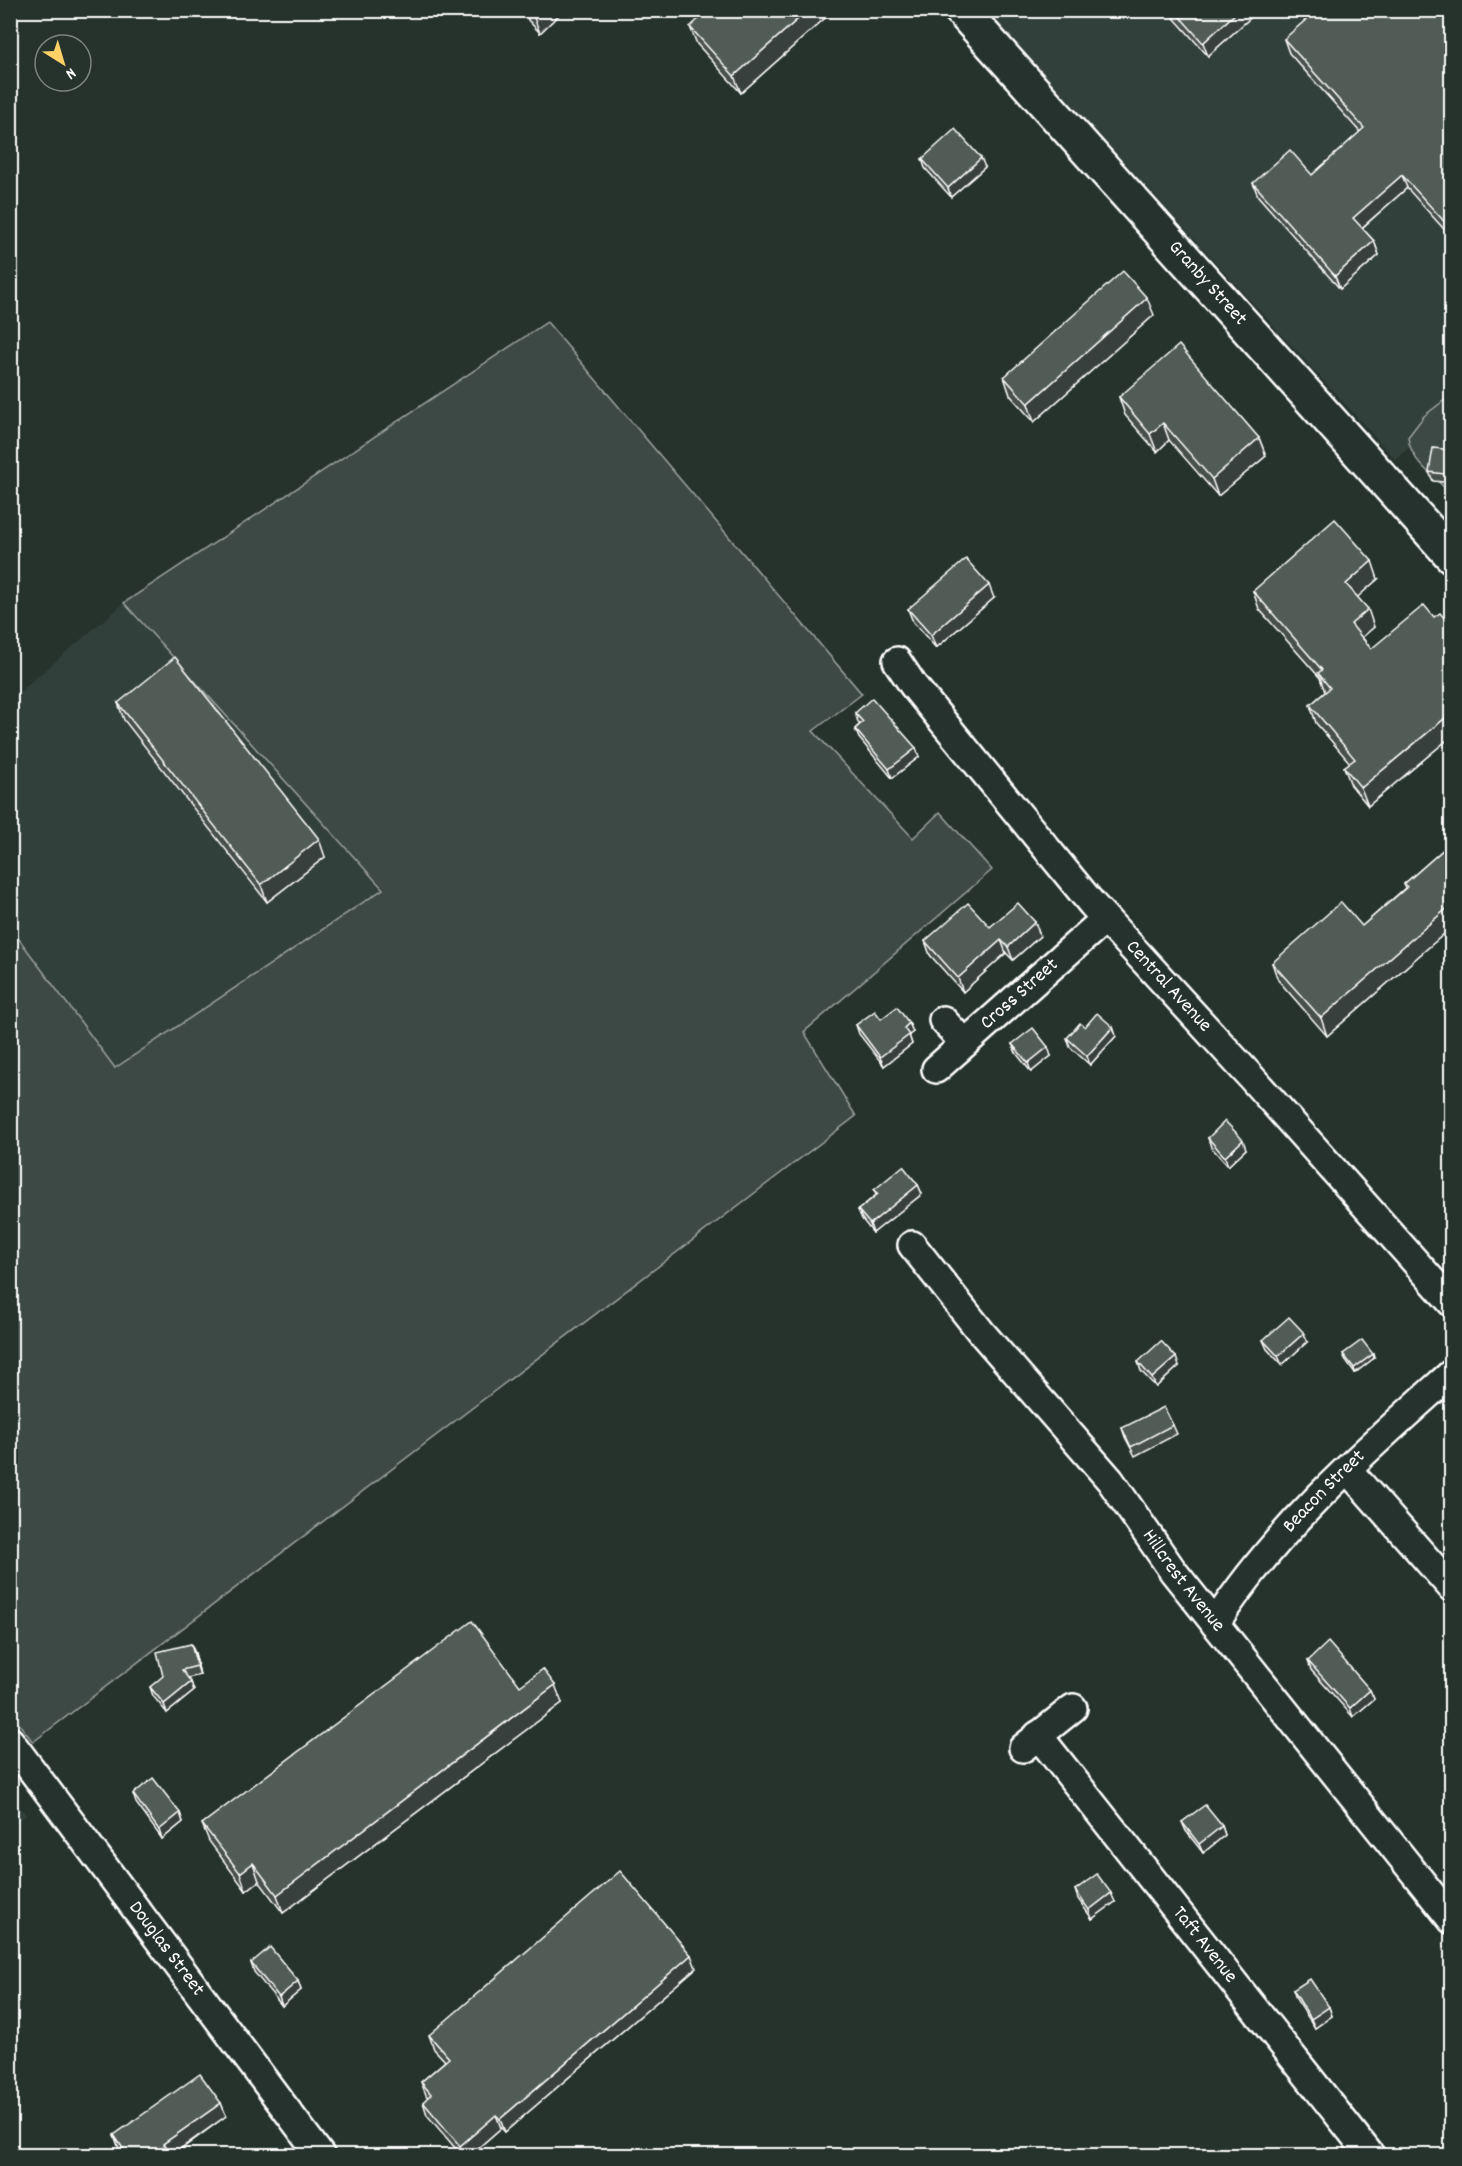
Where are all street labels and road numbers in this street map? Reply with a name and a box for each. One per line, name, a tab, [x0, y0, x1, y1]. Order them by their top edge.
street label: Granby Street	[1161, 235, 1253, 332]
street label: Central Avenue	[1118, 934, 1218, 1039]
street label: Cross Street	[974, 952, 1065, 1037]
street label: Beacon Street	[1277, 1444, 1372, 1540]
street label: Hillcrest Avenue	[1134, 1524, 1231, 1639]
street label: Douglas Street	[121, 1896, 211, 2002]
street label: Taft Avenue	[1165, 1901, 1244, 1990]

